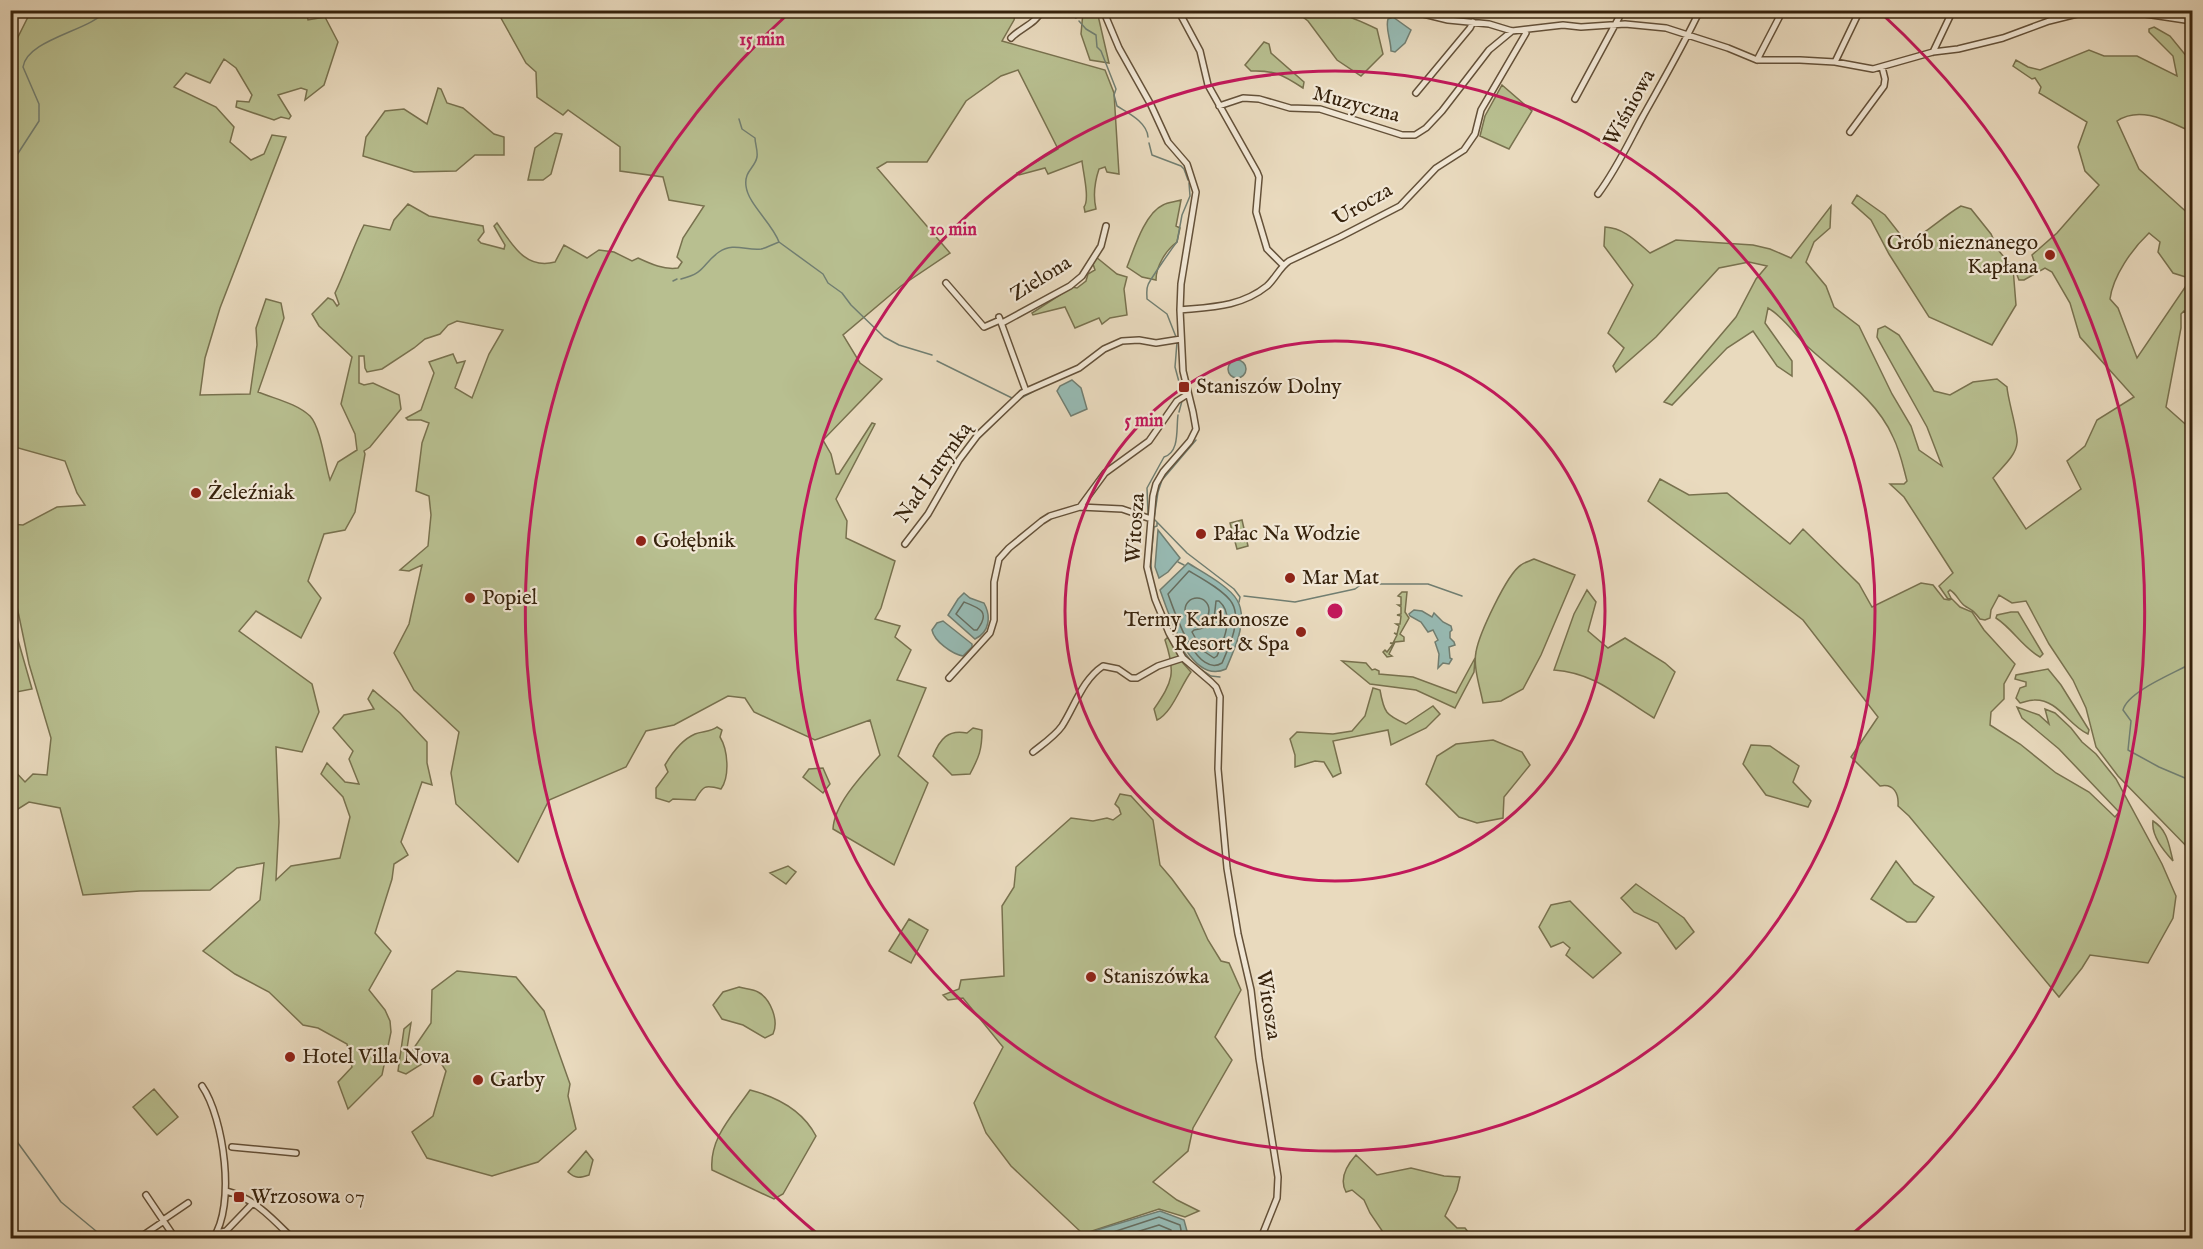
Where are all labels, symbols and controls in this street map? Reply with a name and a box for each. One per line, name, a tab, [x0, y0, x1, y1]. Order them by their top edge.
text: 15 min	[739, 29, 785, 52]
street label: Wiśniowa	[1598, 64, 1663, 151]
street label: Muzyczna	[1309, 80, 1403, 130]
street label: Urocza	[1328, 177, 1398, 233]
text: 10 min	[929, 219, 977, 242]
place label: Grób nieznanego Kapłana	[1887, 230, 2039, 281]
marker: Grób nieznanego Kapłana	[2043, 248, 2057, 262]
street label: Zielona	[1005, 249, 1077, 308]
place label: Staniszów Dolny	[1196, 374, 1342, 401]
marker: Staniszów Dolny	[1177, 380, 1191, 394]
text: 5 min	[1125, 410, 1164, 433]
street label: Nad Lutynką	[889, 416, 979, 529]
place label: Żeleźniak	[208, 480, 295, 507]
marker: Żeleźniak	[189, 486, 203, 500]
street label: Witosza	[1120, 491, 1152, 564]
place label: Pałac Na Wodzie	[1213, 521, 1360, 548]
marker: Pałac Na Wodzie	[1194, 527, 1208, 541]
place label: Gołębnik	[653, 528, 736, 555]
marker: Gołębnik	[634, 534, 648, 548]
place label: Mar Mat	[1302, 565, 1379, 592]
marker: Mar Mat	[1283, 571, 1297, 585]
place label: Popiel	[482, 585, 538, 612]
marker: Popiel	[463, 591, 477, 605]
centre of rings	[1325, 601, 1345, 621]
place label: Termy Karkonosze Resort & Spa	[1124, 607, 1290, 658]
marker: Termy Karkonosze Resort & Spa	[1294, 625, 1308, 639]
place label: Staniszówka	[1103, 964, 1210, 991]
street label: Witosza	[1249, 968, 1287, 1043]
marker: Staniszówka	[1084, 970, 1098, 984]
place label: Hotel Villa Nova	[302, 1044, 451, 1071]
marker: Hotel Villa Nova	[283, 1050, 297, 1064]
place label: Garby	[490, 1067, 546, 1094]
marker: Garby	[471, 1073, 485, 1087]
place label: Wrzosowa 07	[251, 1184, 365, 1211]
marker: Wrzosowa 07	[232, 1190, 246, 1204]

